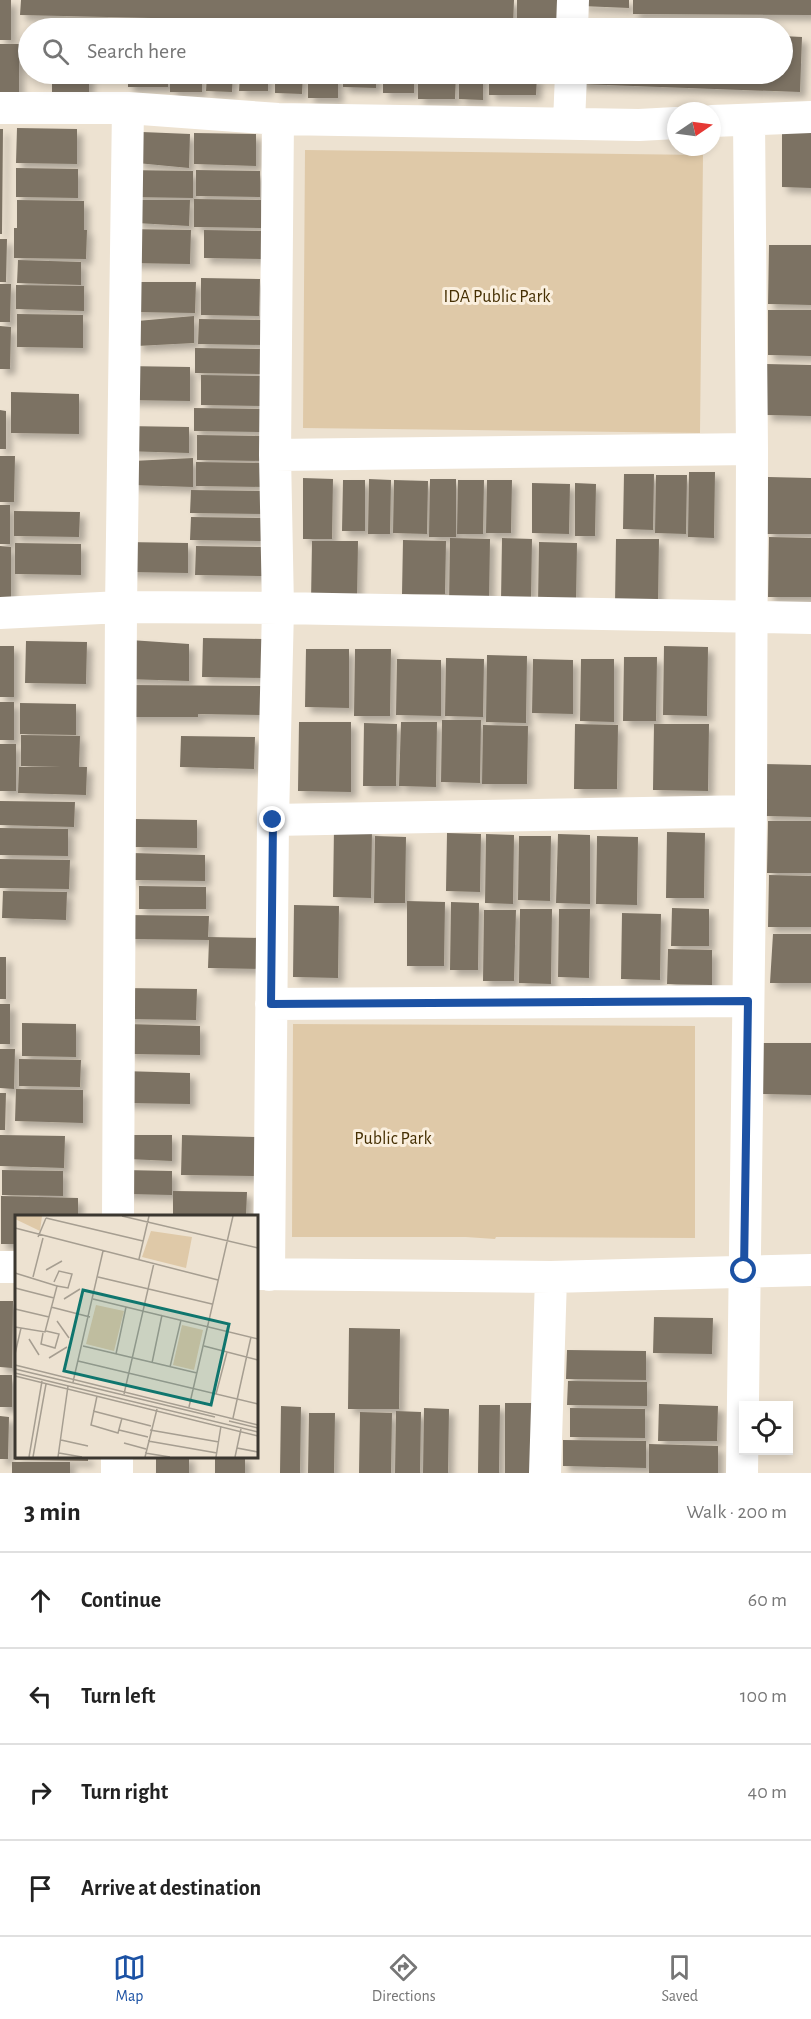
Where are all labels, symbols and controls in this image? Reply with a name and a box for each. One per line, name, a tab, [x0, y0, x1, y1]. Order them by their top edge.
search box	[18, 18, 793, 84]
icon: search	[39, 35, 72, 68]
text: Search here	[87, 40, 186, 62]
north arrow	[667, 102, 721, 156]
park label: IDA Public Park	[444, 288, 551, 306]
route end	[259, 806, 285, 832]
park label: Public Park	[354, 1130, 432, 1148]
inset map	[15, 1215, 258, 1458]
route start	[730, 1257, 756, 1283]
map controls	[739, 1401, 793, 1455]
button: locate	[739, 1401, 793, 1455]
text: 3 min	[24, 1499, 81, 1525]
text: Walk · 200 m	[686, 1502, 787, 1522]
icon: ahead	[24, 1584, 57, 1617]
text: Continue	[81, 1589, 161, 1611]
text: 60 m	[748, 1590, 787, 1610]
icon: left	[24, 1680, 57, 1713]
text: Turn left	[81, 1685, 155, 1707]
text: 100 m	[740, 1686, 787, 1706]
icon: right	[24, 1776, 57, 1809]
text: Turn right	[81, 1781, 168, 1803]
text: 40 m	[748, 1782, 787, 1802]
icon: arrive	[24, 1872, 57, 1905]
text: Arrive at destination	[81, 1877, 261, 1899]
tab: Map	[113, 1951, 146, 2006]
tab: Directions	[372, 1951, 436, 2006]
tab: Saved	[661, 1951, 698, 2006]

